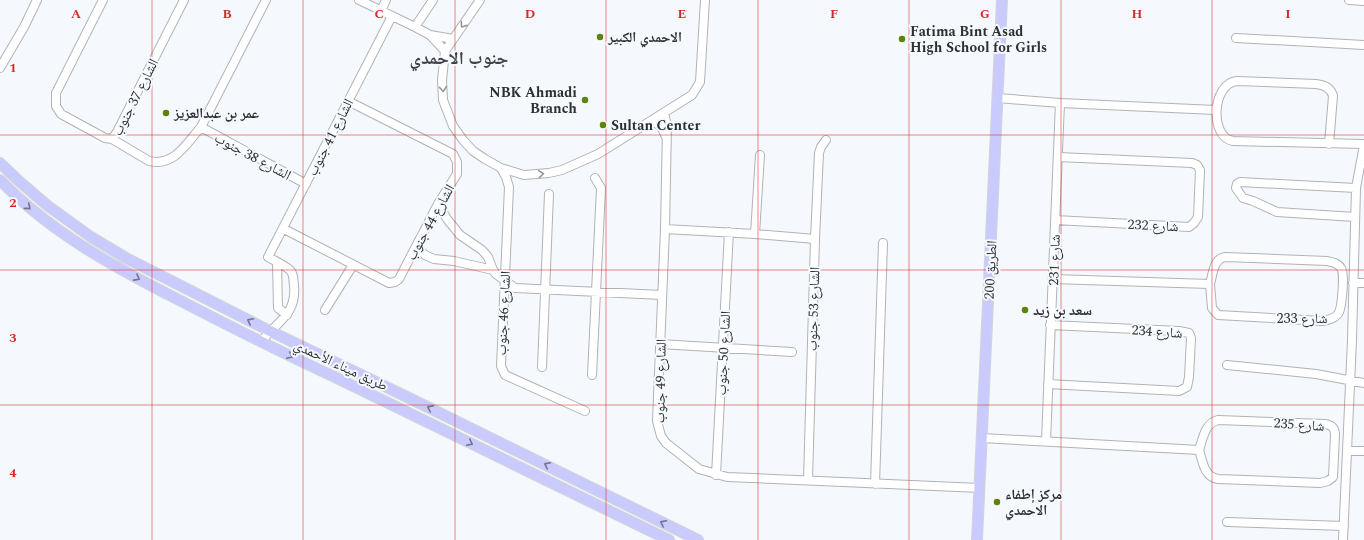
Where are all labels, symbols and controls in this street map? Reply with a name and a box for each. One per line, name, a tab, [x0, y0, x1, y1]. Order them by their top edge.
text: A	[71, 4, 81, 24]
text: B	[222, 4, 232, 24]
text: C	[374, 4, 384, 24]
text: D	[525, 4, 535, 24]
text: E	[678, 4, 687, 24]
text: F	[830, 4, 838, 24]
text: G	[980, 4, 990, 24]
text: H	[1132, 4, 1143, 24]
text: I	[1285, 4, 1291, 24]
one-way arrow	[461, 21, 468, 28]
place label: Fatima Bint Asad High School for Girls	[910, 21, 1047, 58]
place label: الاحمدي الكبير	[607, 27, 682, 48]
marker: الاحمدي الكبير	[595, 32, 605, 42]
marker: Fatima Bint Asad High School for Girls	[897, 34, 907, 44]
district label: جنوب الاحمدي	[410, 45, 509, 72]
street label: الشارع 37 جنوب	[107, 55, 164, 140]
text: 1	[9, 58, 17, 78]
place label: NBK Ahmadi Branch	[489, 82, 577, 119]
one-way arrow	[438, 86, 447, 92]
street label: الشارع 41 جنوب	[302, 95, 359, 180]
marker: NBK Ahmadi Branch	[580, 95, 590, 105]
place label: عمر بن عبدالعزيز	[173, 103, 259, 124]
marker: عمر بن عبدالعزيز	[161, 108, 171, 118]
place label: Sultan Center	[611, 115, 700, 136]
marker: Sultan Center	[598, 120, 608, 130]
street label: الشارع 38 جنوب	[211, 127, 295, 186]
one-way arrow	[538, 170, 544, 179]
street label: الشارع 44 جنوب	[401, 180, 460, 264]
text: 2	[9, 193, 17, 213]
one-way arrow	[24, 203, 31, 210]
street label: شارع 232	[1127, 214, 1179, 237]
street label: شارع 231	[1043, 234, 1066, 286]
street label: الطريق 200	[978, 240, 1003, 300]
street label: الشارع 53 جنوب	[802, 267, 825, 352]
street label: الشارع 46 جنوب	[491, 270, 516, 356]
one-way arrow	[132, 274, 140, 281]
place label: سعد بن زيد	[1033, 300, 1092, 321]
marker: سعد بن زيد	[1020, 305, 1030, 315]
street label: شارع 233	[1276, 308, 1328, 329]
street label: الشارع 50 جنوب	[711, 310, 736, 396]
one-way arrow	[247, 318, 254, 326]
street label: شارع 234	[1131, 319, 1183, 344]
text: 3	[9, 328, 17, 348]
street label: طريق ميناء الأحمدي	[290, 335, 391, 397]
street label: الشارع 49 جنوب	[649, 339, 672, 423]
one-way arrow	[286, 351, 293, 359]
one-way arrow	[427, 405, 434, 413]
street label: شارع 235	[1273, 412, 1325, 437]
one-way arrow	[466, 438, 474, 446]
one-way arrow	[544, 462, 551, 470]
text: 4	[9, 463, 17, 483]
place label: مركز إطفاء الاحمدي	[1005, 484, 1062, 521]
marker: مركز إطفاء الاحمدي	[992, 497, 1002, 507]
one-way arrow	[660, 520, 668, 528]

